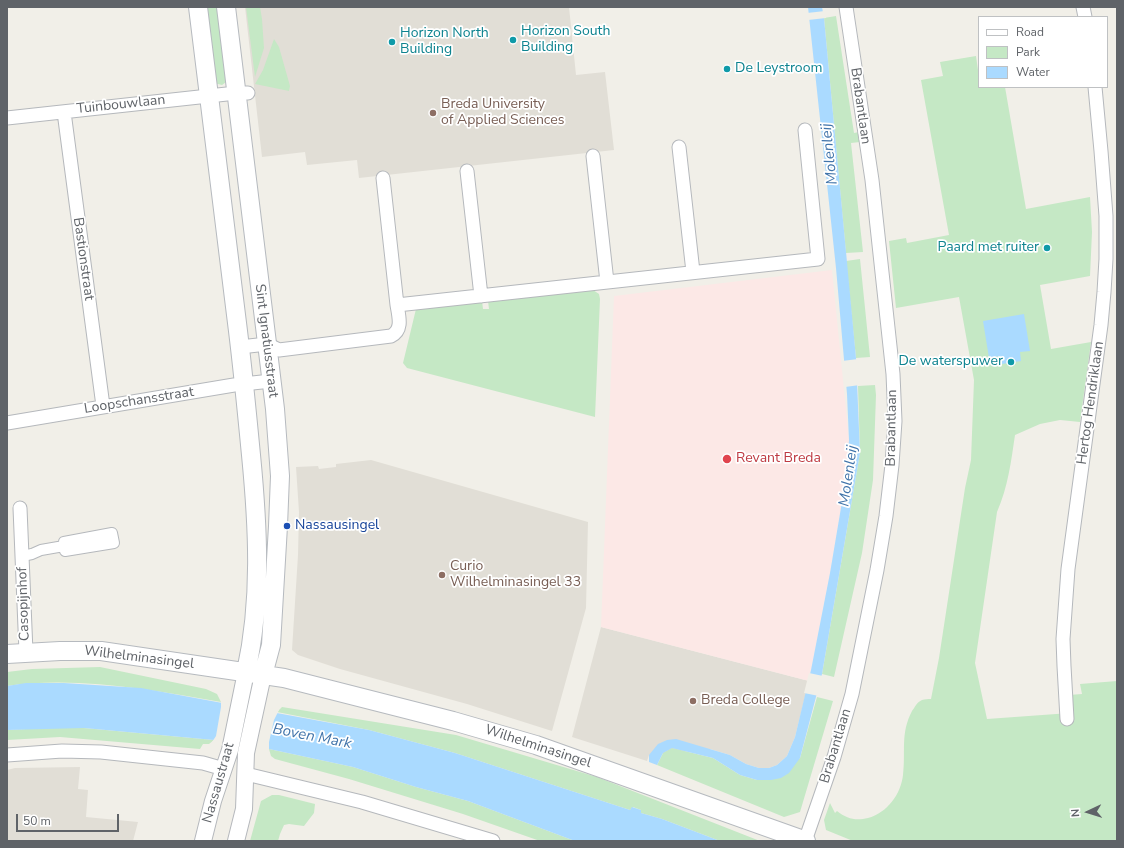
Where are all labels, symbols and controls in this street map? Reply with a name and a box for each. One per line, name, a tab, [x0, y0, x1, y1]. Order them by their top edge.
legend	[978, 16, 1108, 88]
place label: Horizon South Building	[521, 24, 610, 56]
text: Road	[1016, 24, 1044, 40]
place label: Horizon North Building	[400, 26, 489, 58]
marker: Horizon South Building	[508, 35, 518, 45]
marker: Horizon North Building	[387, 37, 397, 47]
text: Park	[1016, 44, 1040, 60]
place label: De Leystroom	[735, 61, 822, 77]
marker: De Leystroom	[722, 64, 732, 74]
text: Water	[1016, 64, 1050, 80]
street label: Brabantlaan	[846, 67, 874, 145]
street label: Tuinbouwlaan	[76, 92, 166, 118]
place label: Breda University of Applied Sciences	[441, 97, 564, 130]
marker: Breda University of Applied Sciences	[428, 108, 438, 118]
water label: Molenleij	[818, 123, 842, 185]
street label: Bastionstraat	[69, 216, 97, 302]
place label: Paard met ruiter	[938, 240, 1039, 256]
marker: Paard met ruiter	[1042, 243, 1052, 253]
street label: Sint Ignatiusstraat	[251, 283, 281, 399]
street label: Hertog Hendriklaan	[1074, 340, 1108, 466]
place label: De waterspuwer	[898, 354, 1003, 370]
marker: De waterspuwer	[1006, 357, 1016, 367]
street label: Loopschansstraat	[83, 384, 195, 418]
street label: Brabantlaan	[883, 389, 901, 467]
water label: Molenleij	[836, 444, 862, 508]
place label: Revant Breda	[736, 451, 821, 467]
marker: Revant Breda	[721, 453, 733, 465]
place label: Nassausingel	[295, 518, 379, 534]
marker: Nassausingel	[282, 521, 292, 531]
place label: Curio Wilhelminasingel 33	[450, 559, 581, 592]
street label: Casopijnhof	[14, 567, 34, 641]
marker: Curio Wilhelminasingel 33	[437, 570, 447, 580]
street label: Wilhelminasingel	[83, 643, 195, 673]
place label: Breda College	[701, 693, 790, 709]
marker: Breda College	[688, 696, 698, 706]
street label: Brabantlaan	[817, 707, 855, 785]
water label: Boven Mark	[271, 721, 353, 753]
street label: Wilhelminasingel	[483, 722, 593, 772]
street label: Nassaustraat	[200, 741, 238, 825]
north arrow	[1068, 792, 1108, 832]
scale bar	[18, 806, 121, 832]
text: N	[1068, 808, 1083, 818]
text: 50 m	[23, 813, 51, 829]

